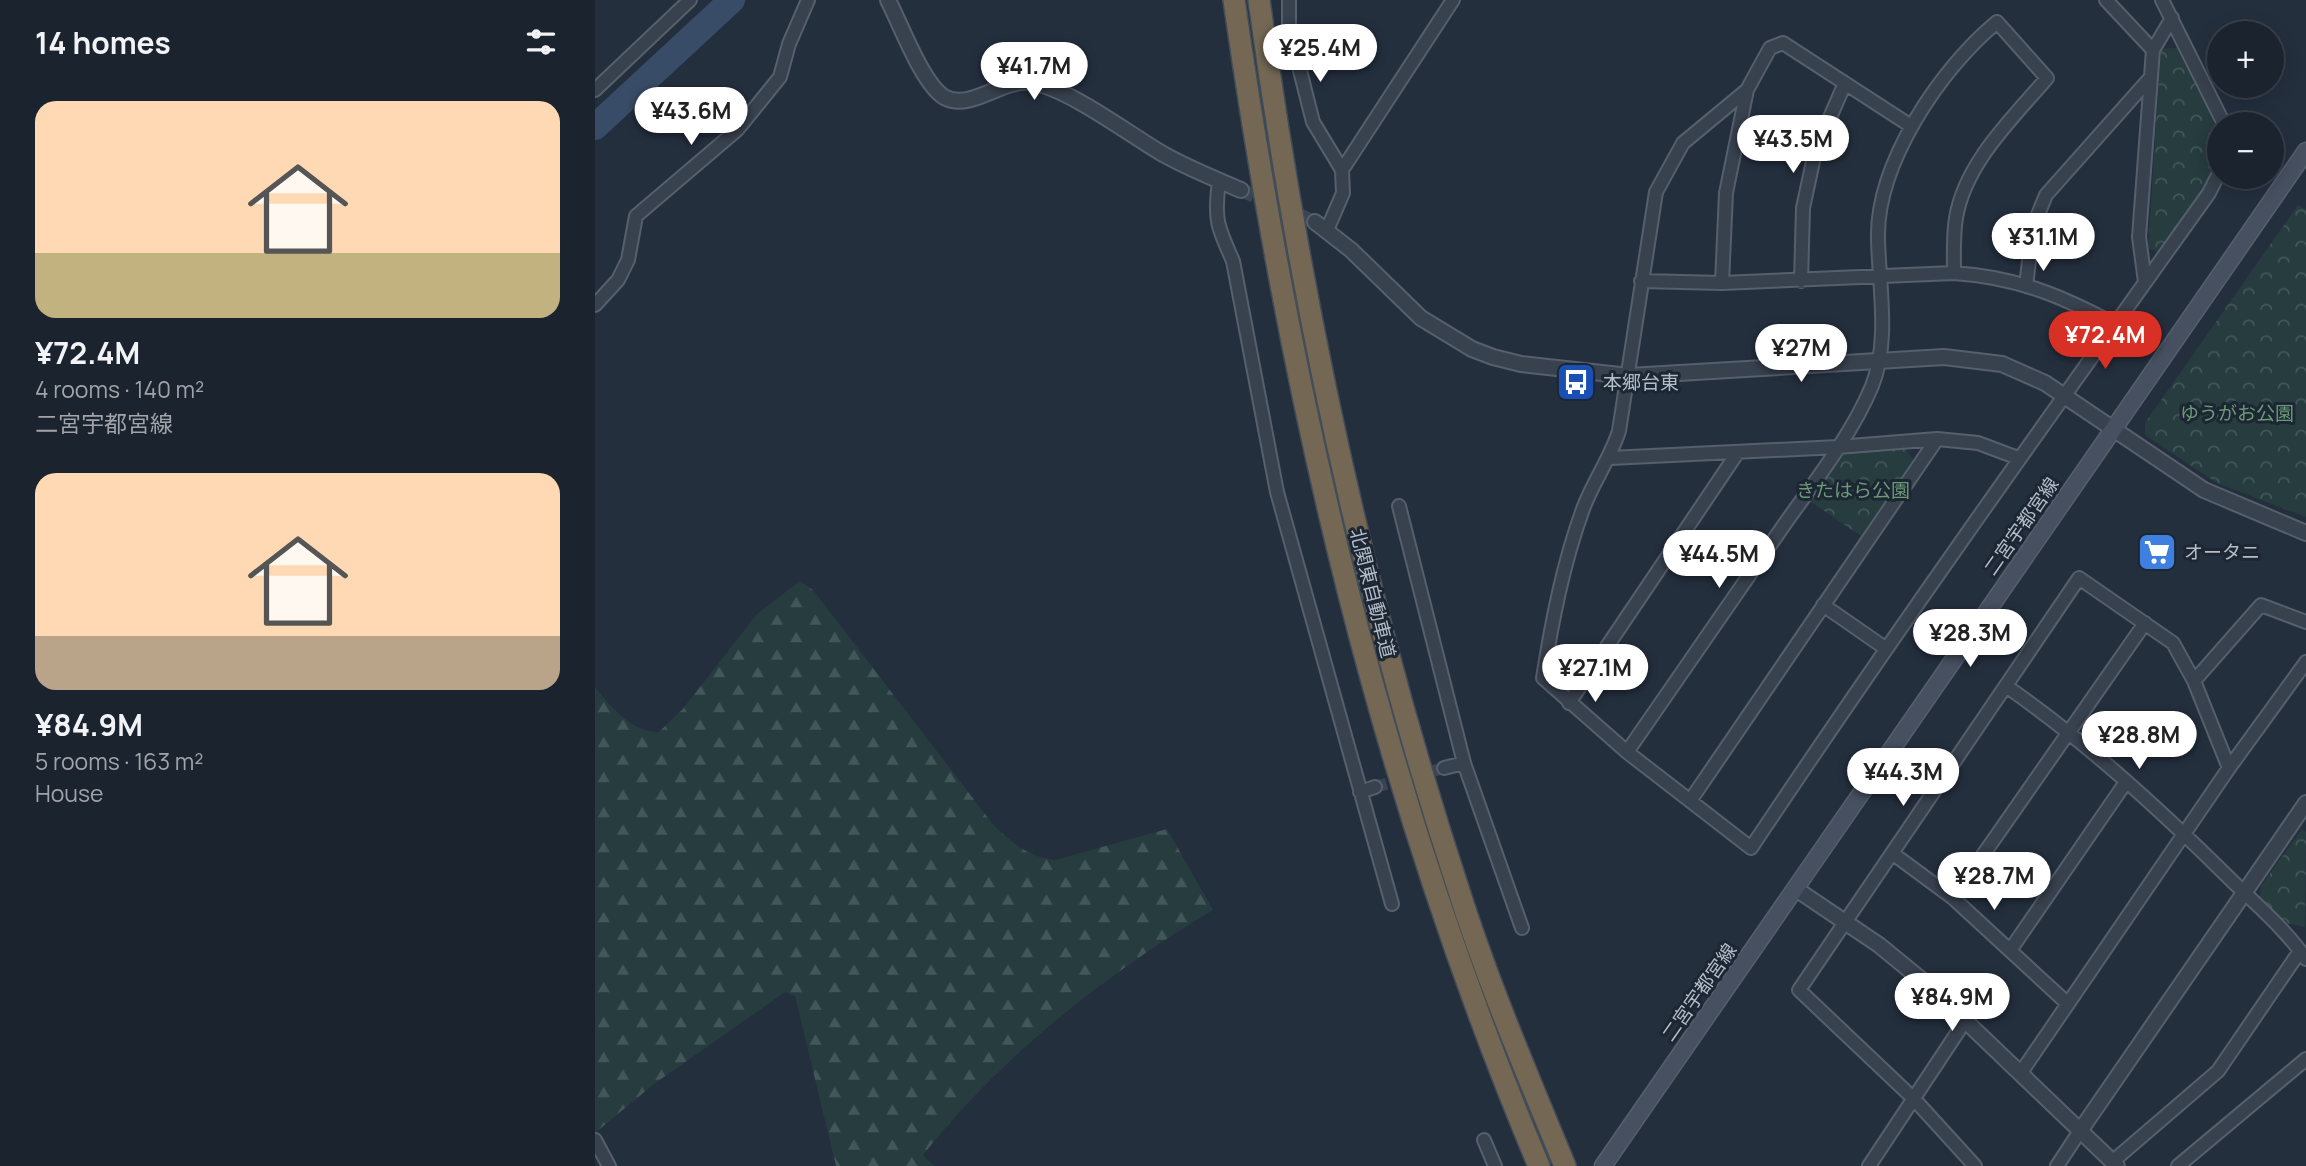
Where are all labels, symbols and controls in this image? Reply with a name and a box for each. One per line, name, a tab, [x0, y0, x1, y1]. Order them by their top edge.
map controls	[2207, 21, 2284, 189]
button: +	[2207, 21, 2284, 98]
text: 14 homes	[35, 22, 171, 63]
icon: filters	[522, 23, 560, 61]
pin: ¥25.4M	[1263, 24, 1377, 84]
text: ¥25.4M	[1279, 31, 1361, 63]
pin: ¥41.7M	[977, 42, 1091, 102]
text: ¥41.7M	[997, 49, 1071, 81]
pin: ¥43.6M	[634, 88, 748, 147]
text: ¥43.6M	[651, 94, 731, 126]
button: −	[2207, 112, 2284, 189]
pin: ¥43.5M	[1736, 116, 1850, 175]
text: ¥43.5M	[1753, 122, 1833, 154]
icon: home	[235, 146, 361, 272]
pin: ¥31.1M	[1986, 214, 2100, 273]
text: ¥31.1M	[2008, 220, 2078, 252]
pin: ¥72.4M	[2048, 312, 2162, 371]
text: ¥72.4M	[2065, 318, 2145, 350]
pin: ¥27M	[1760, 324, 1842, 384]
text: ¥27M	[1771, 331, 1831, 363]
text: ¥72.4M	[35, 332, 140, 373]
bus stop icon: 本郷台東	[1555, 361, 1597, 403]
place label: 本郷台東	[1603, 369, 1679, 395]
text: 4 rooms · 140 m²	[35, 373, 204, 405]
park label: ゆうがお公園	[2180, 400, 2294, 426]
text: 二宮宇都宮線	[35, 407, 173, 439]
street label: 二宮宇都宮線	[1978, 472, 2064, 580]
park label: きたはら公園	[1796, 477, 1910, 503]
icon: home	[235, 518, 361, 644]
street label: 北関東自動車道	[1344, 525, 1402, 661]
pin: ¥44.5M	[1662, 530, 1776, 590]
supermarket icon: オータニ	[2136, 531, 2178, 573]
text: ¥44.5M	[1679, 537, 1759, 569]
place label: オータニ	[2184, 539, 2260, 565]
pin: ¥28.3M	[1913, 610, 2027, 669]
text: ¥28.3M	[1929, 616, 2011, 648]
pin: ¥27.1M	[1538, 644, 1652, 704]
text: ¥27.1M	[1558, 651, 1632, 683]
text: ¥84.9M	[35, 704, 143, 745]
pin: ¥28.8M	[2082, 712, 2196, 771]
text: ¥28.8M	[2098, 718, 2180, 750]
text: 5 rooms · 163 m²	[35, 745, 203, 777]
pin: ¥44.3M	[1846, 748, 1960, 808]
text: ¥44.3M	[1863, 755, 1943, 787]
text: House	[35, 777, 104, 809]
pin: ¥28.7M	[1937, 852, 2051, 912]
text: ¥28.7M	[1954, 859, 2034, 891]
street label: 二宮宇都宮線	[1656, 938, 1742, 1046]
pin: ¥84.9M	[1895, 974, 2009, 1033]
text: ¥84.9M	[1911, 980, 1993, 1012]

